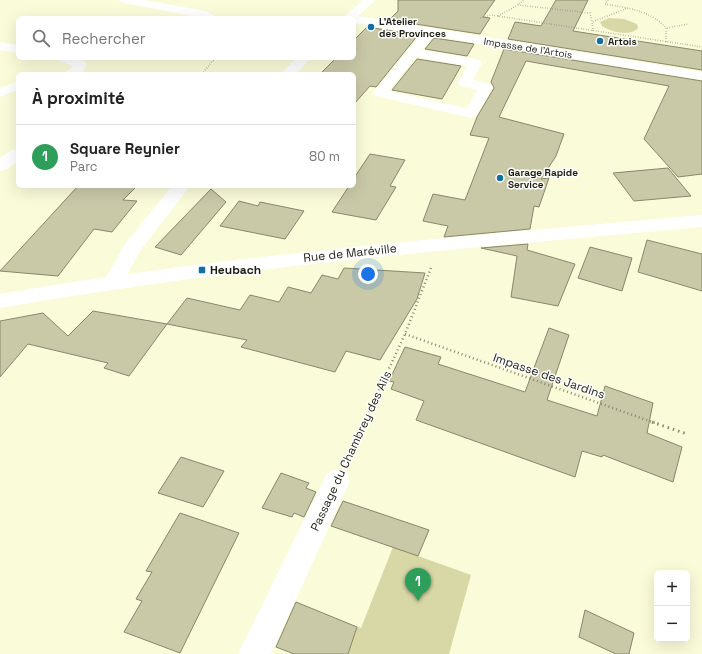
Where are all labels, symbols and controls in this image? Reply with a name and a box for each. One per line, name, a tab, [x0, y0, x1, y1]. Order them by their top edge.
place label: L'Atelier des Provinces	[379, 15, 446, 40]
search box	[16, 16, 356, 60]
marker: L'Atelier des Provinces	[366, 22, 376, 32]
icon: search	[30, 27, 52, 49]
text: Rechercher	[62, 29, 145, 48]
street label: Impasse de l'Artois	[483, 35, 573, 61]
place label: Artois	[608, 35, 637, 48]
marker: Artois	[595, 36, 605, 46]
text: À proximité	[32, 87, 125, 109]
text: Square Reynier	[70, 139, 180, 158]
text: 1	[42, 148, 48, 165]
text: 80 m	[309, 148, 340, 165]
text: Parc	[70, 158, 98, 175]
place label: Garage Rapide Service	[508, 166, 578, 191]
marker: Garage Rapide Service	[495, 173, 505, 183]
street label: Rue de Maréville	[302, 240, 398, 266]
place label: Heubach	[210, 262, 261, 278]
your location	[358, 264, 378, 284]
marker: Heubach	[197, 265, 207, 275]
street label: Impasse des Jardins	[491, 349, 607, 403]
street label: Passage du Chambrey des Ails	[307, 368, 395, 534]
pin: 1	[405, 568, 431, 601]
map controls	[654, 570, 690, 642]
button: +	[654, 570, 690, 606]
button: −	[654, 606, 690, 642]

